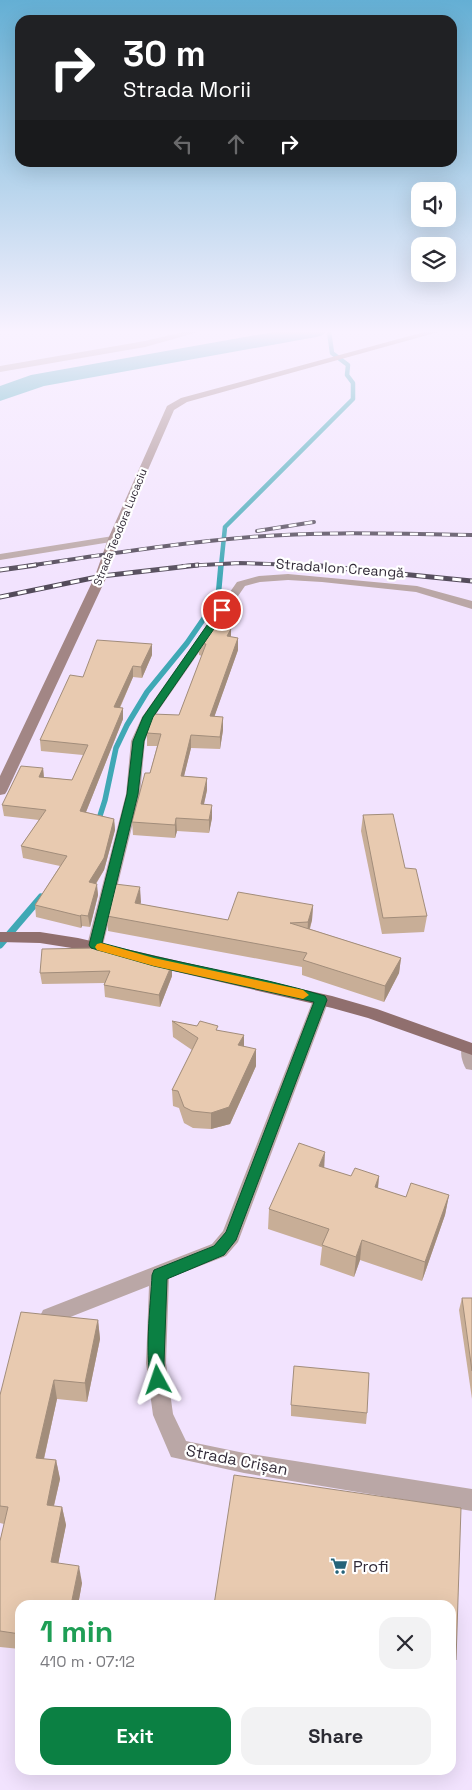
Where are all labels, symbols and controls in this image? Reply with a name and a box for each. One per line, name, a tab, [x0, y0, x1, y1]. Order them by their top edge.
text: 30 m	[123, 32, 206, 76]
icon: right	[40, 35, 105, 100]
text: Strada Morii	[123, 75, 251, 103]
icon: left	[169, 130, 197, 158]
icon: ahead	[222, 130, 250, 158]
icon: right	[275, 130, 303, 158]
map controls	[411, 182, 456, 282]
button: sound	[411, 182, 456, 227]
button: layers	[411, 237, 456, 282]
street label: Strada Teodora Lucaciu	[90, 466, 150, 588]
street label: Strada Ion Creangă	[275, 555, 405, 581]
pin	[201, 589, 243, 631]
icon: arrive	[208, 596, 236, 624]
position arrow	[131, 1353, 183, 1405]
street label: Strada Crișan	[184, 1440, 290, 1480]
supermarket icon: Profi	[329, 1556, 349, 1576]
place label: Profi	[353, 1556, 389, 1577]
text: 1 min	[40, 1612, 113, 1651]
button: close	[379, 1617, 431, 1669]
text: 410 m · 07:12	[40, 1651, 135, 1672]
button: Exit	[40, 1707, 231, 1765]
button: Share	[241, 1707, 431, 1765]

